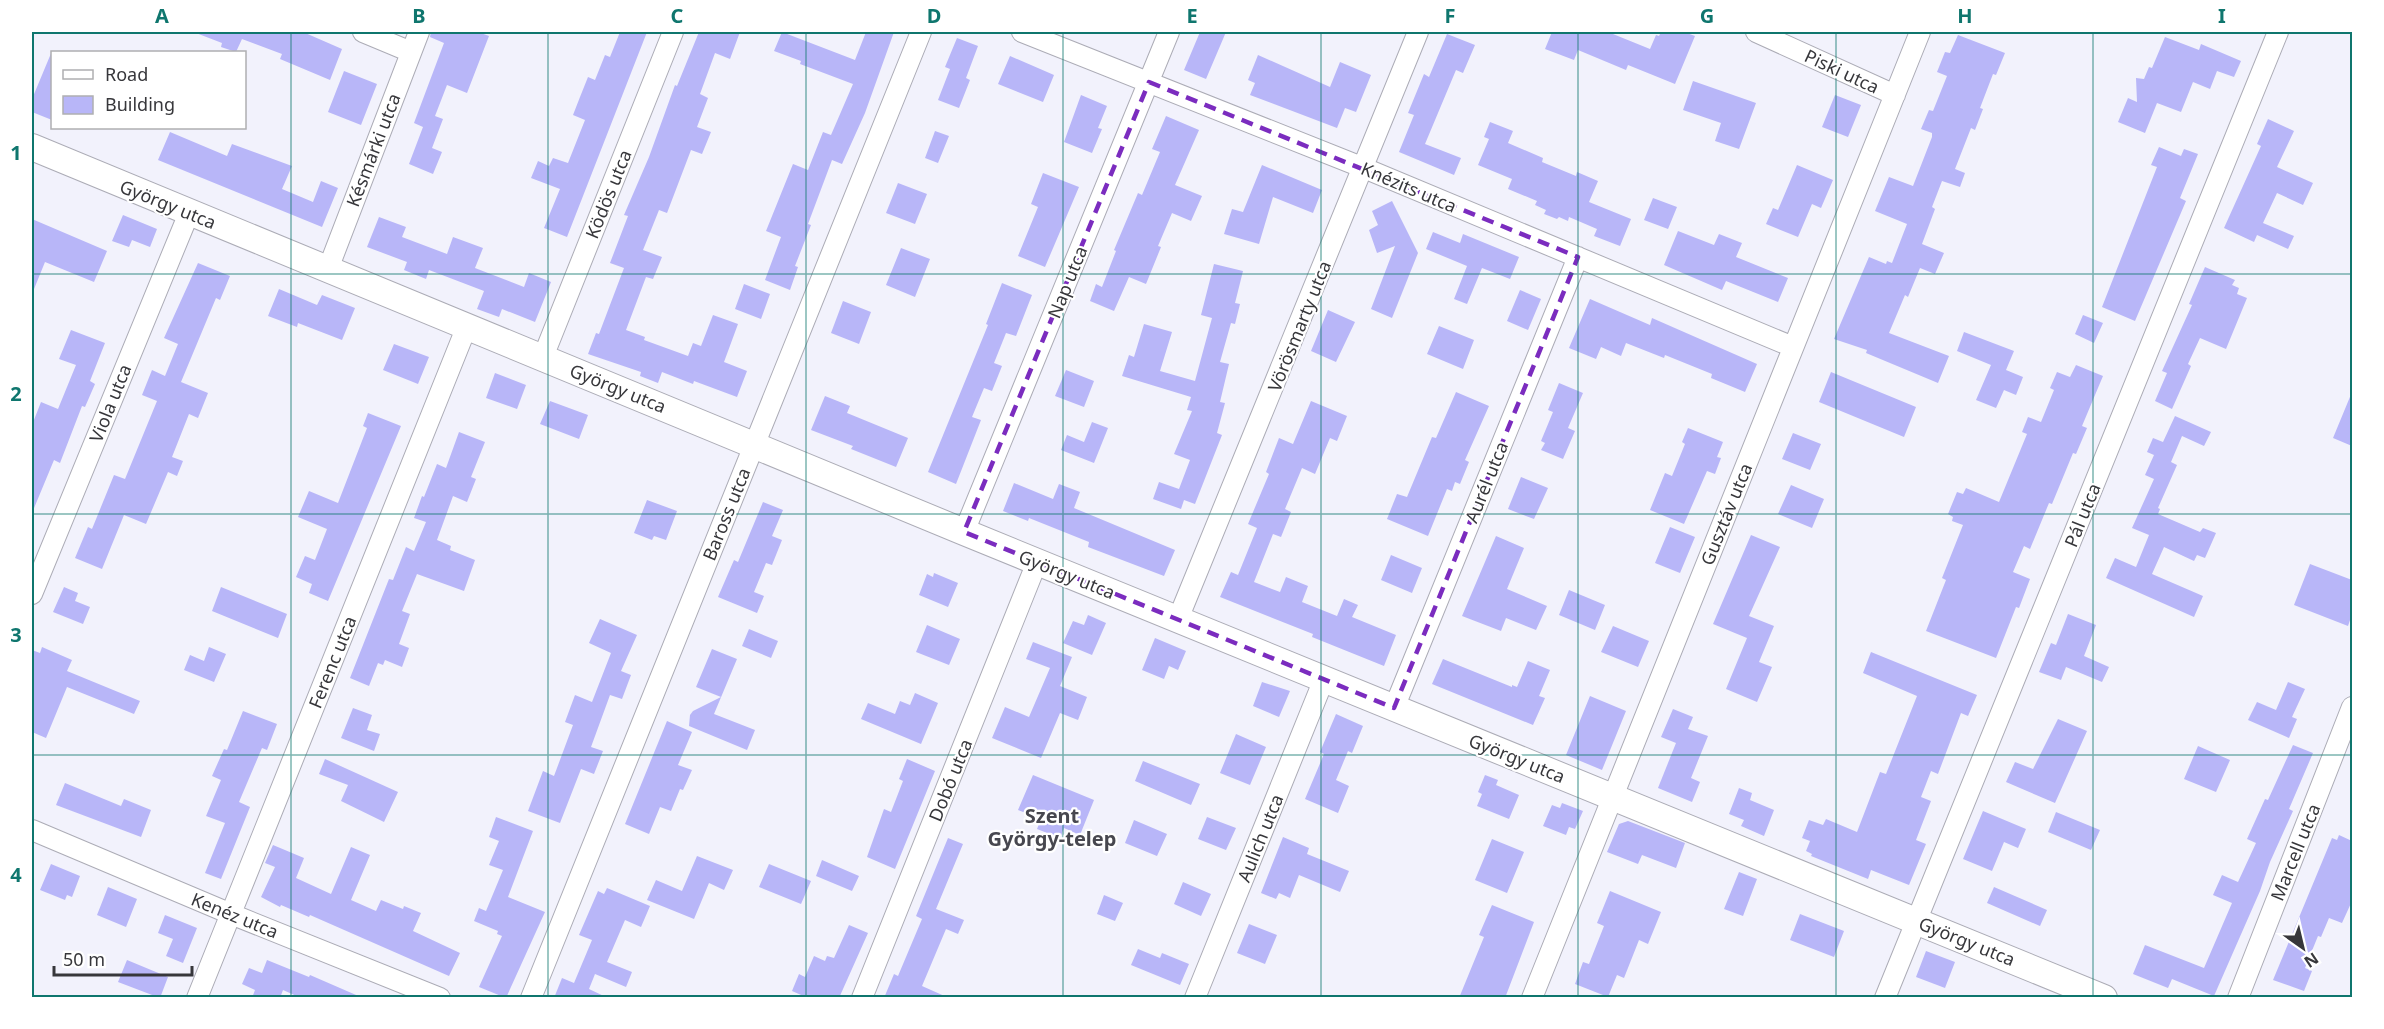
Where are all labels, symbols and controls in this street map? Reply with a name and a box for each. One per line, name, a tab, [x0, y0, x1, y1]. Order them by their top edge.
text: A	[155, 2, 169, 29]
text: B	[412, 2, 426, 29]
text: C	[671, 2, 684, 29]
text: D	[927, 2, 941, 29]
text: E	[1186, 2, 1198, 29]
text: F	[1445, 2, 1455, 29]
text: G	[1700, 2, 1714, 29]
text: H	[1957, 2, 1973, 29]
text: I	[2218, 2, 2226, 29]
street label: Piski utca	[1801, 43, 1883, 99]
legend	[51, 51, 246, 129]
text: Road	[105, 62, 148, 86]
street label: Késmárki utca	[340, 90, 406, 210]
text: Building	[105, 92, 175, 116]
text: 1	[10, 139, 22, 166]
street label: Ködös utca	[579, 146, 637, 242]
street label: Knézits utca	[1358, 156, 1460, 218]
street label: György utca	[116, 174, 220, 234]
street label: Nap utca	[1042, 242, 1092, 322]
street label: Vörösmarty utca	[1262, 257, 1336, 395]
street label: György utca	[566, 358, 670, 418]
street label: Viola utca	[83, 360, 137, 446]
text: 2	[10, 380, 22, 407]
street label: Aurél utca	[1459, 438, 1513, 526]
street label: Gusztáv utca	[1695, 459, 1757, 569]
street label: Baross utca	[697, 464, 755, 564]
street label: Pál utca	[2058, 480, 2106, 550]
street label: György utca	[1015, 544, 1119, 604]
street label: Ferenc utca	[303, 612, 361, 712]
text: 3	[10, 621, 22, 648]
street label: György utca	[1465, 728, 1569, 788]
street label: Dobó utca	[923, 735, 977, 825]
street label: Aulich utca	[1232, 791, 1288, 885]
street label: Marcell utca	[2265, 800, 2325, 904]
district label: Szent György-telep	[988, 802, 1116, 852]
text: 4	[10, 861, 22, 888]
street label: Kenéz utca	[188, 887, 282, 943]
street label: György utca	[1915, 911, 2019, 971]
north arrow	[2273, 918, 2333, 978]
scale bar	[54, 939, 192, 977]
text: 50 m	[63, 947, 105, 971]
text: N	[2300, 948, 2323, 973]

